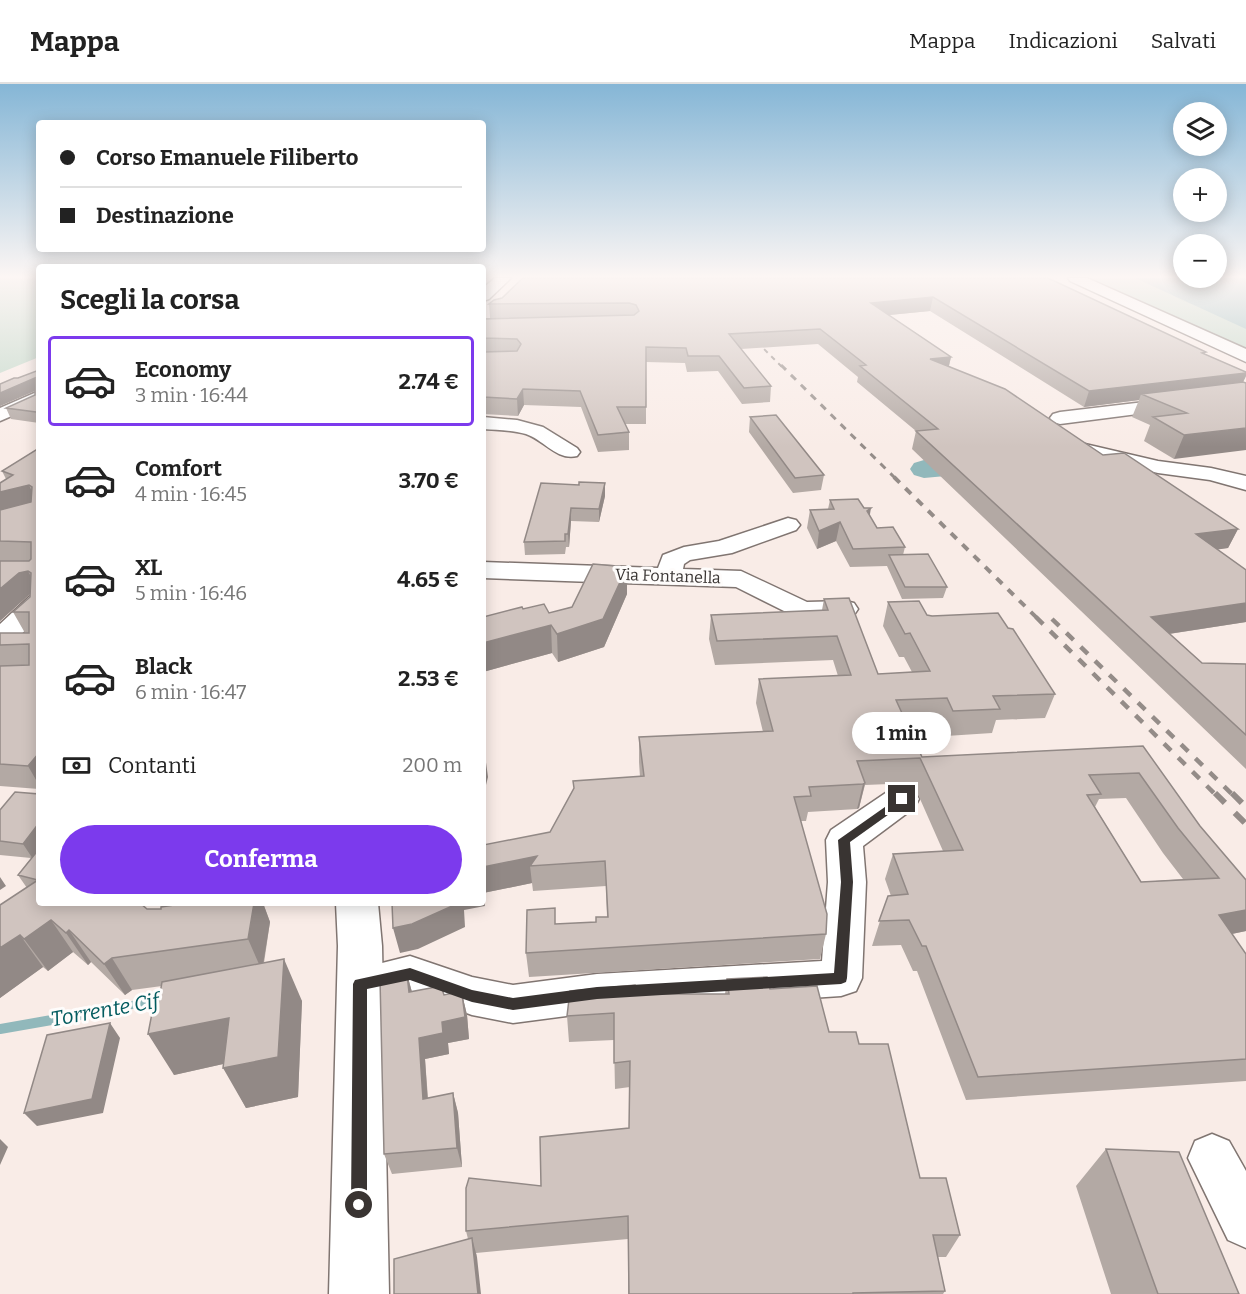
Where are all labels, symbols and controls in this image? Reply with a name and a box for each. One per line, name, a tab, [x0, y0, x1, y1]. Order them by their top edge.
text: Mappa	[30, 25, 120, 58]
text: Mappa	[909, 28, 975, 54]
text: Indicazioni	[1008, 28, 1118, 54]
text: Salvati	[1151, 28, 1216, 54]
map controls	[1173, 102, 1227, 288]
button: layers	[1173, 102, 1227, 156]
text: Corso Emanuele Filiberto	[96, 144, 359, 171]
button: +	[1173, 168, 1227, 222]
text: Destinazione	[96, 202, 234, 229]
button: −	[1173, 234, 1227, 288]
text: Scegli la corsa	[60, 284, 240, 316]
icon: car	[63, 354, 117, 408]
text: Economy	[135, 356, 231, 383]
text: 2.74 €	[399, 368, 459, 395]
text: 3 min · 16:44	[135, 383, 248, 407]
icon: car	[63, 453, 117, 507]
text: Comfort	[135, 455, 222, 482]
text: 3.70 €	[399, 467, 459, 494]
text: 4 min · 16:45	[135, 482, 247, 506]
icon: car	[63, 552, 117, 606]
text: XL	[135, 554, 162, 581]
street label: Via Fontanella	[615, 565, 721, 587]
text: 4.65 €	[397, 566, 459, 593]
text: 5 min · 16:46	[135, 581, 247, 605]
icon: car	[63, 651, 117, 705]
text: Black	[135, 653, 192, 680]
text: 2.53 €	[398, 665, 459, 692]
text: 6 min · 16:47	[135, 680, 246, 704]
callout: 1 min	[852, 712, 952, 754]
text: 1 min	[876, 721, 927, 745]
icon: cash	[60, 749, 93, 782]
text: Contanti	[108, 752, 196, 779]
text: 200 m	[402, 753, 462, 777]
route end	[888, 785, 915, 812]
button: Conferma	[60, 825, 462, 894]
water label: Torrente Cif	[49, 987, 164, 1032]
route start	[345, 1191, 372, 1218]

